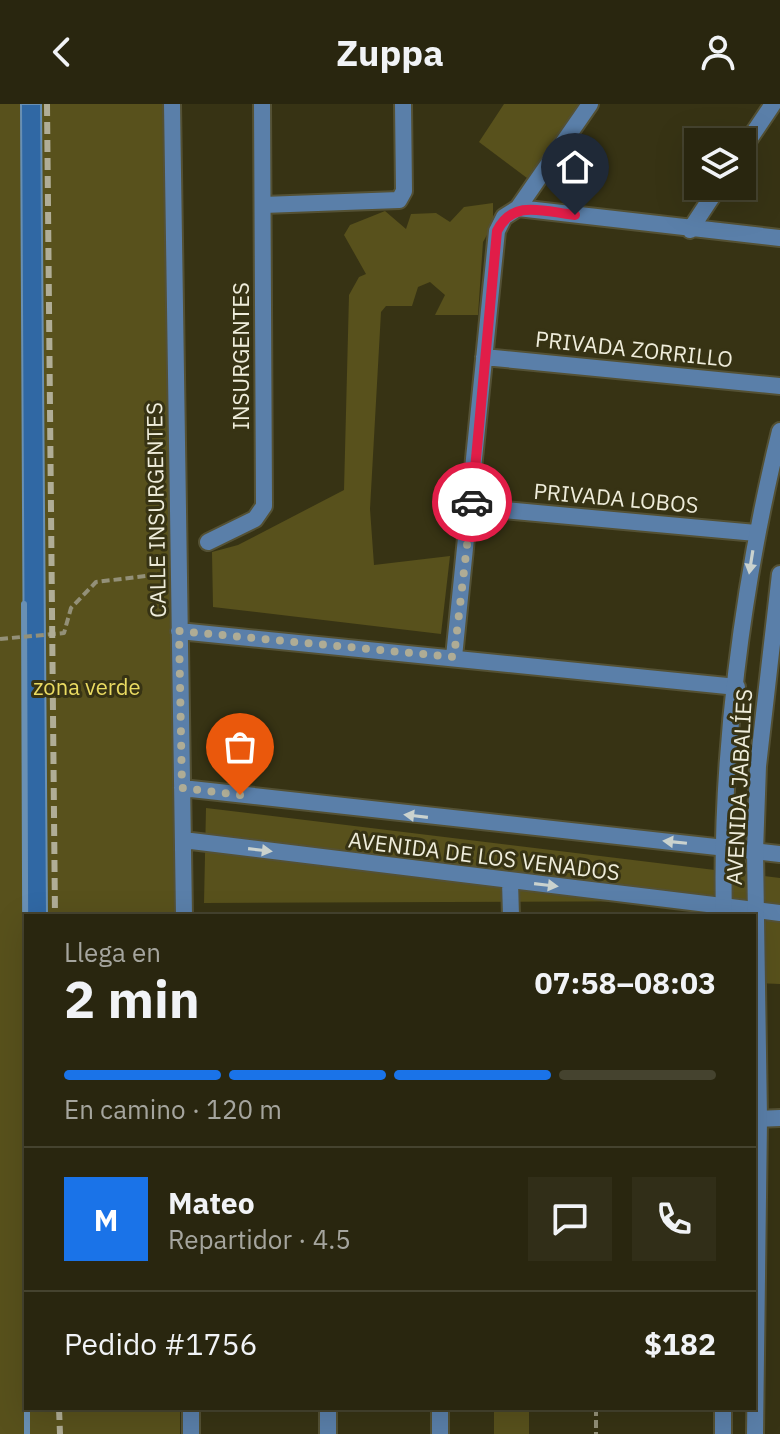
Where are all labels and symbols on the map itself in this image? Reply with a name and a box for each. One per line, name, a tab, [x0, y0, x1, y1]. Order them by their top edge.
pin	[541, 133, 609, 215]
street label: INSURGENTES	[226, 282, 255, 430]
street label: PRIVADA ZORRILLO	[534, 324, 734, 373]
street label: CALLE INSURGENTES	[139, 402, 172, 618]
courier	[432, 462, 512, 542]
street label: PRIVADA LOBOS	[532, 476, 700, 519]
one-way arrow	[745, 550, 757, 575]
park label: zona verde	[33, 672, 141, 701]
street label: AVENIDA JABALÍES	[719, 688, 758, 886]
pin	[206, 713, 274, 795]
one-way arrow	[403, 809, 428, 822]
street label: AVENIDA DE LOS VENADOS	[347, 824, 621, 887]
one-way arrow	[662, 835, 687, 848]
one-way arrow	[248, 844, 273, 857]
one-way arrow	[534, 879, 559, 892]

